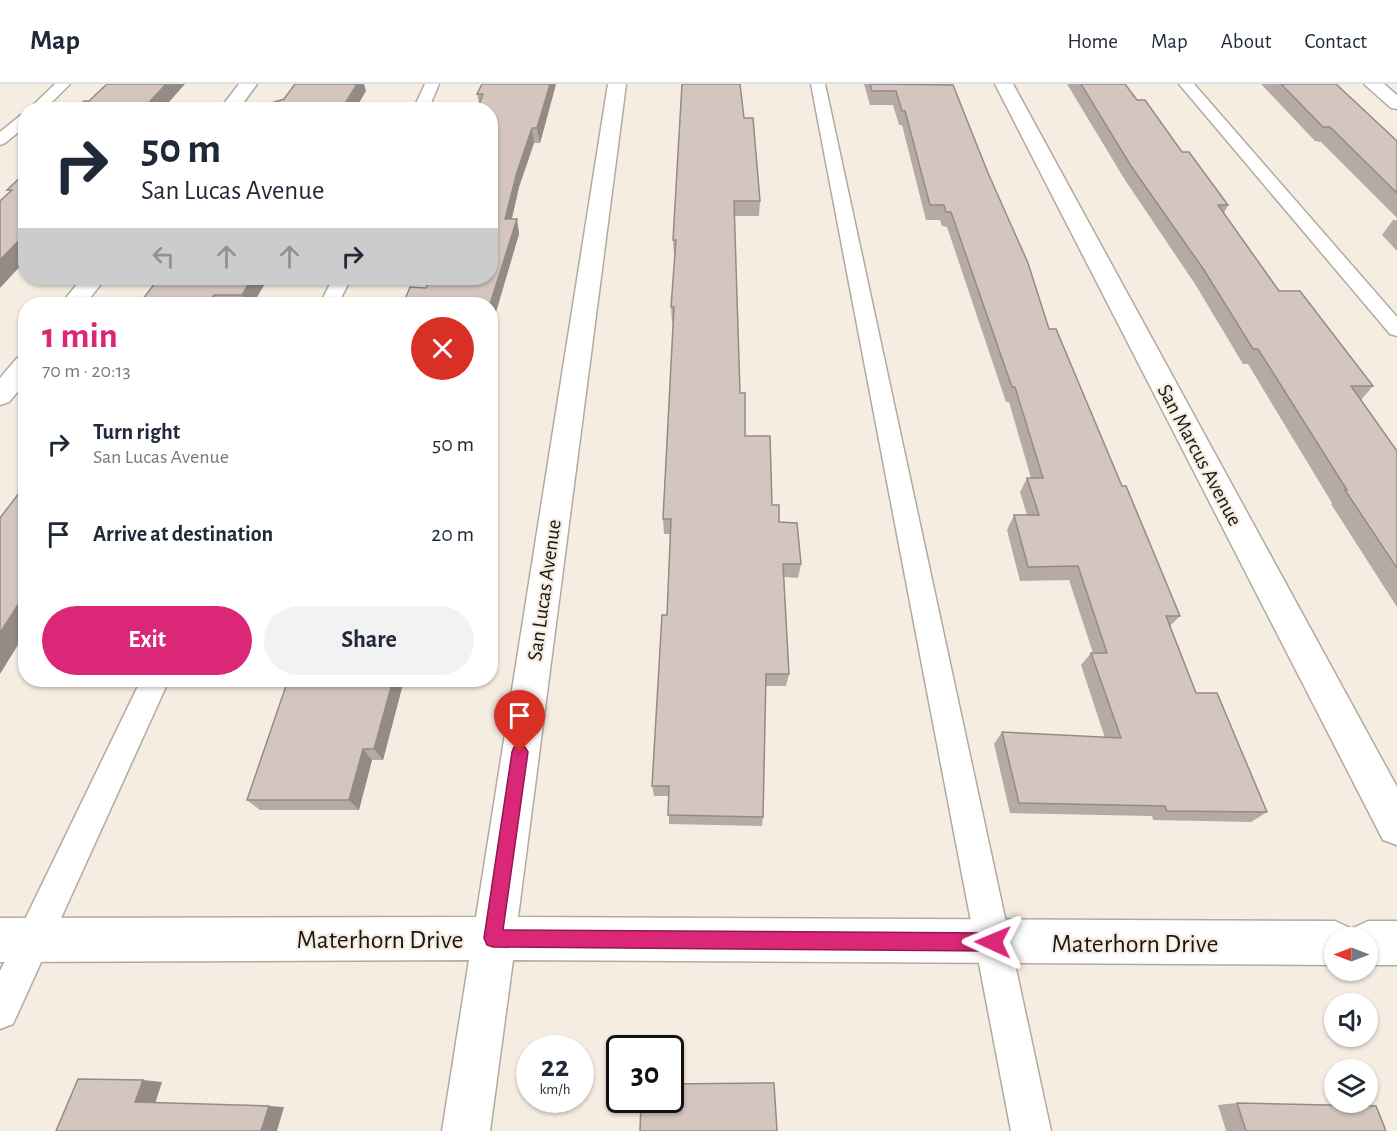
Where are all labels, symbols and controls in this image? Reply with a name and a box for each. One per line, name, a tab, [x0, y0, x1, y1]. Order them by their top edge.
text: Map	[30, 27, 80, 55]
text: Home	[1067, 31, 1118, 52]
text: Map	[1151, 31, 1188, 52]
text: About	[1221, 31, 1271, 52]
text: Contact	[1304, 31, 1367, 52]
icon: right	[42, 126, 120, 204]
text: 50 m	[141, 128, 221, 170]
text: San Lucas Avenue	[141, 177, 325, 204]
icon: left	[147, 240, 180, 273]
icon: ahead	[210, 240, 243, 273]
icon: ahead	[273, 240, 306, 273]
icon: right	[336, 240, 369, 273]
button: close	[411, 317, 474, 380]
text: 1 min	[42, 318, 118, 354]
text: 70 m · 20:13	[42, 361, 131, 381]
street label: San Marcus Avenue	[1153, 381, 1246, 530]
text: Turn right	[93, 421, 180, 443]
icon: right	[42, 428, 75, 461]
text: 50 m	[432, 433, 474, 455]
text: San Lucas Avenue	[93, 447, 229, 467]
icon: arrive	[42, 518, 75, 551]
street label: San Lucas Avenue	[524, 518, 565, 662]
text: Arrive at destination	[93, 523, 273, 545]
text: 20 m	[431, 523, 474, 545]
button: Exit	[42, 606, 252, 675]
button: Share	[264, 606, 474, 675]
pin	[494, 690, 545, 752]
icon: arrive	[503, 699, 536, 732]
position arrow	[961, 910, 1025, 974]
street label: Materhorn Drive	[297, 927, 463, 953]
north arrow	[1324, 927, 1378, 981]
map controls	[1324, 927, 1378, 1113]
street label: Materhorn Drive	[1052, 931, 1218, 957]
button: sound	[1324, 993, 1378, 1047]
speed limit sign: 30	[606, 1035, 684, 1113]
text: 22	[541, 1052, 569, 1082]
button: layers	[1324, 1059, 1378, 1113]
text: km/h	[540, 1082, 570, 1097]

